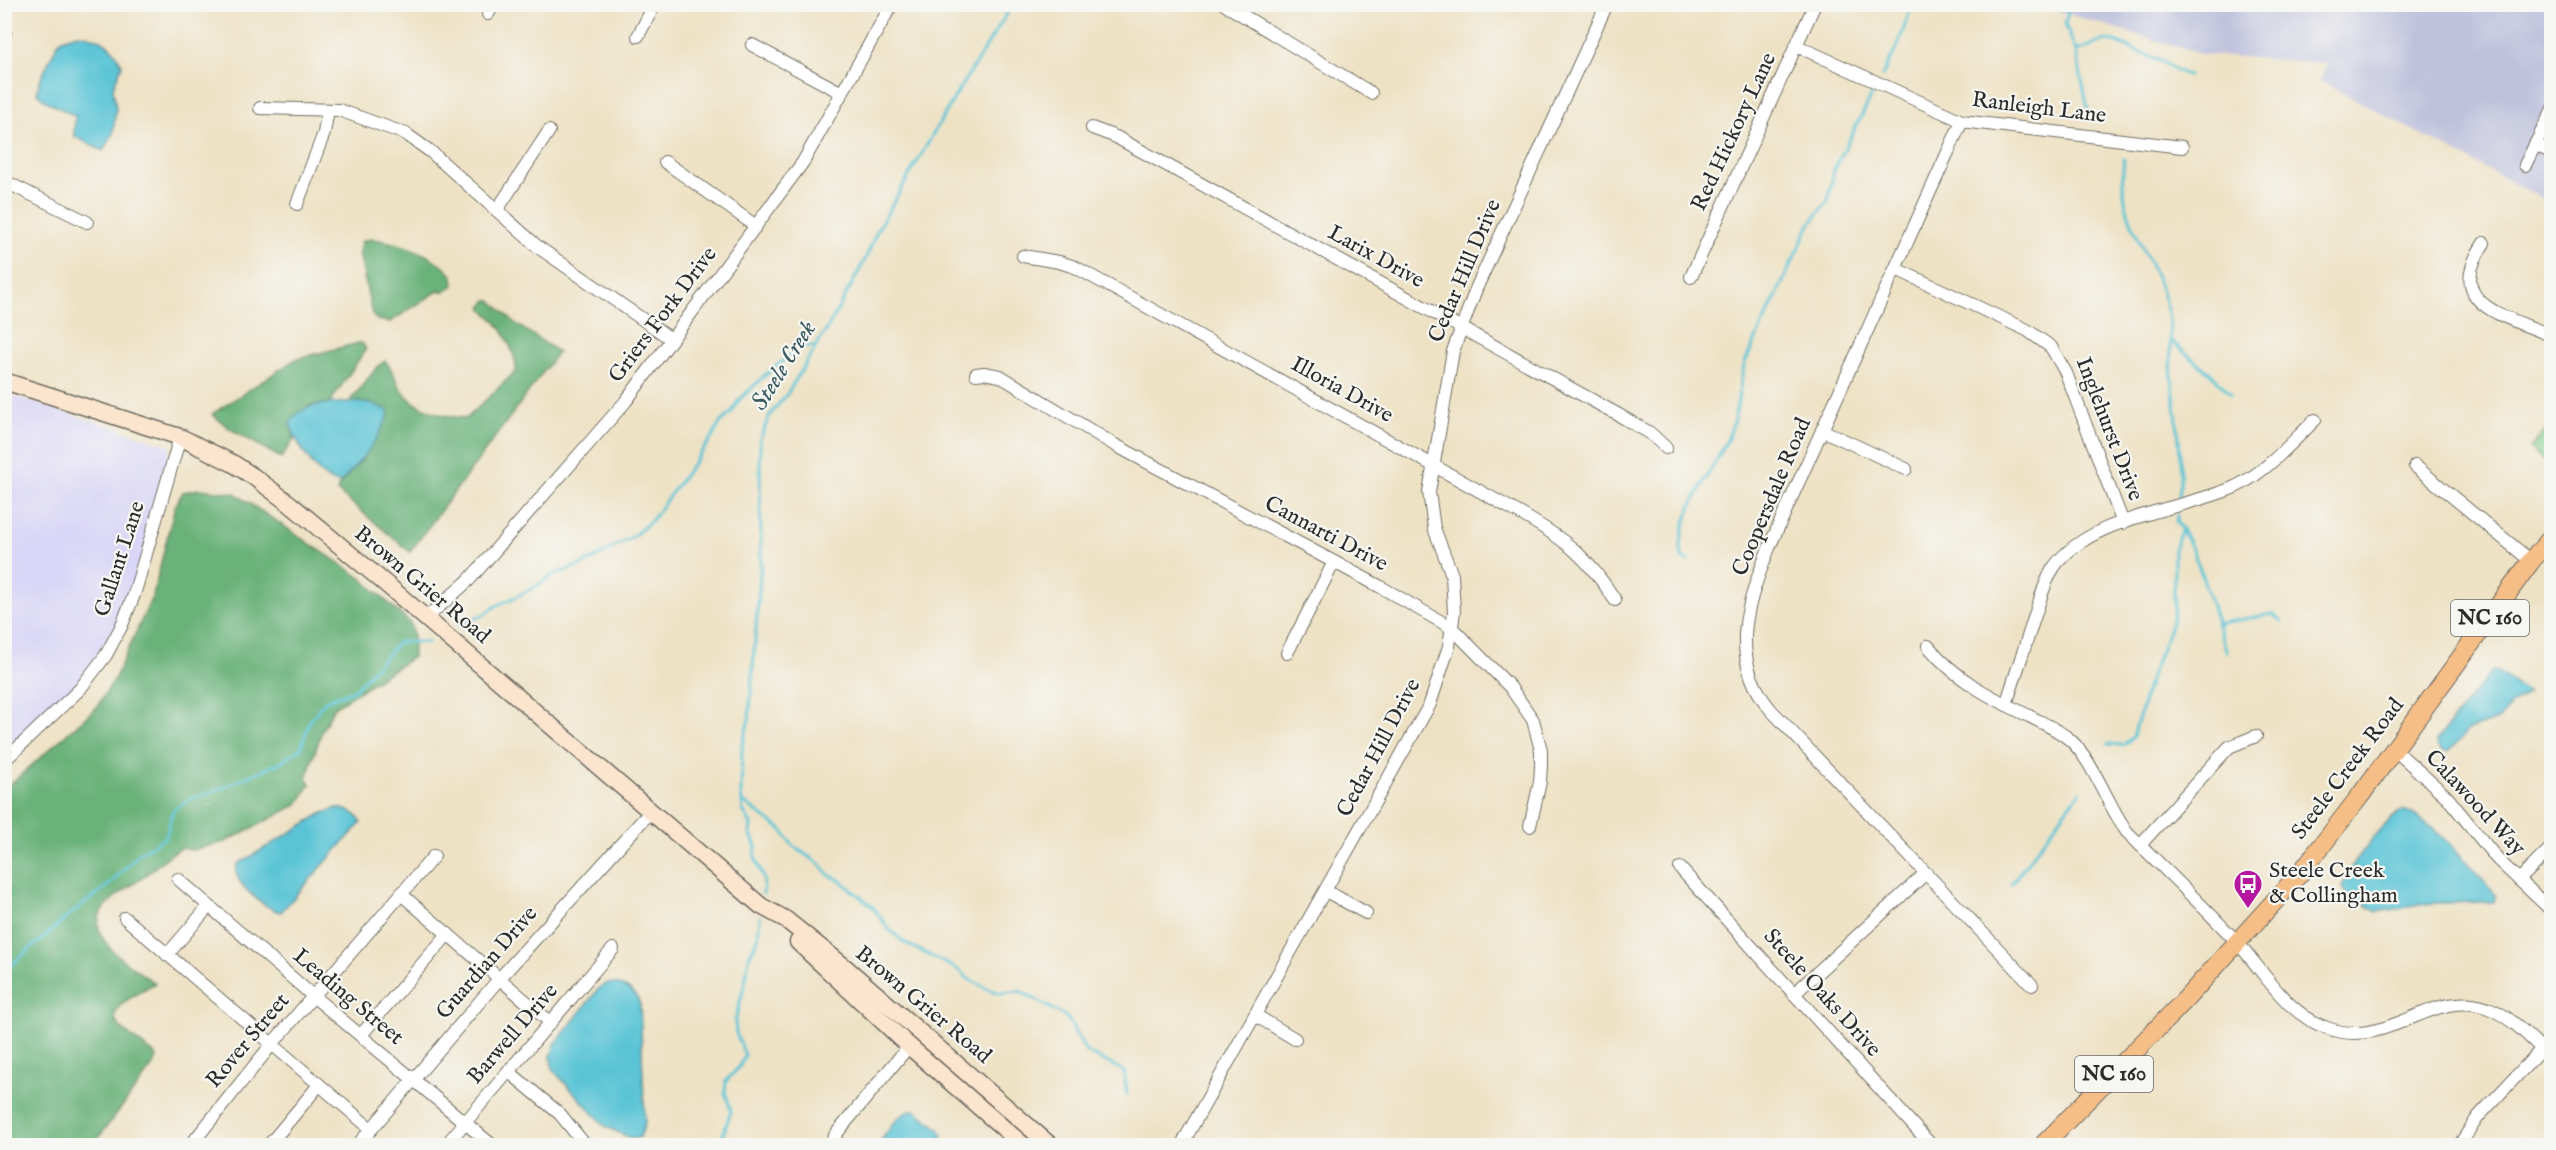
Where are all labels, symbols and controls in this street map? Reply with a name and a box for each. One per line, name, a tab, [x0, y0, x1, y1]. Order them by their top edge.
street label: Red Hickory Lane	[1685, 48, 1783, 216]
street label: Ranleigh Lane	[1970, 86, 2108, 130]
street label: Cedar Hill Drive	[1422, 195, 1508, 347]
street label: Larix Drive	[1323, 219, 1429, 295]
street label: Griers Fork Drive	[603, 241, 723, 389]
water label: Steele Creek	[744, 315, 824, 417]
street label: Illoria Drive	[1286, 350, 1398, 430]
street label: Inglehurst Drive	[2069, 353, 2149, 505]
street label: Coopersdale Road	[1726, 413, 1818, 580]
street label: Cannarti Drive	[1259, 490, 1393, 578]
street label: Gallant Lane	[88, 498, 152, 620]
street label: Brown Grier Road	[348, 520, 496, 650]
road number: NC 160	[2451, 600, 2529, 636]
street label: Cedar Hill Drive	[1331, 674, 1427, 822]
street label: Steele Creek Road	[2286, 692, 2411, 845]
street label: Calawood Way	[2419, 744, 2531, 862]
place label: Steele Creek & Collingham	[2269, 857, 2398, 910]
bus stop icon: Steele Creek & Collingham	[2232, 868, 2264, 910]
street label: Guardian Drive	[430, 900, 544, 1026]
street label: Steele Oaks Drive	[1757, 923, 1887, 1063]
street label: Brown Grier Road	[849, 940, 997, 1070]
street label: Leading Street	[287, 943, 409, 1052]
street label: Barwell Drive	[462, 978, 564, 1090]
street label: Rover Street	[200, 987, 296, 1094]
road number: NC 160	[2075, 1056, 2153, 1092]

